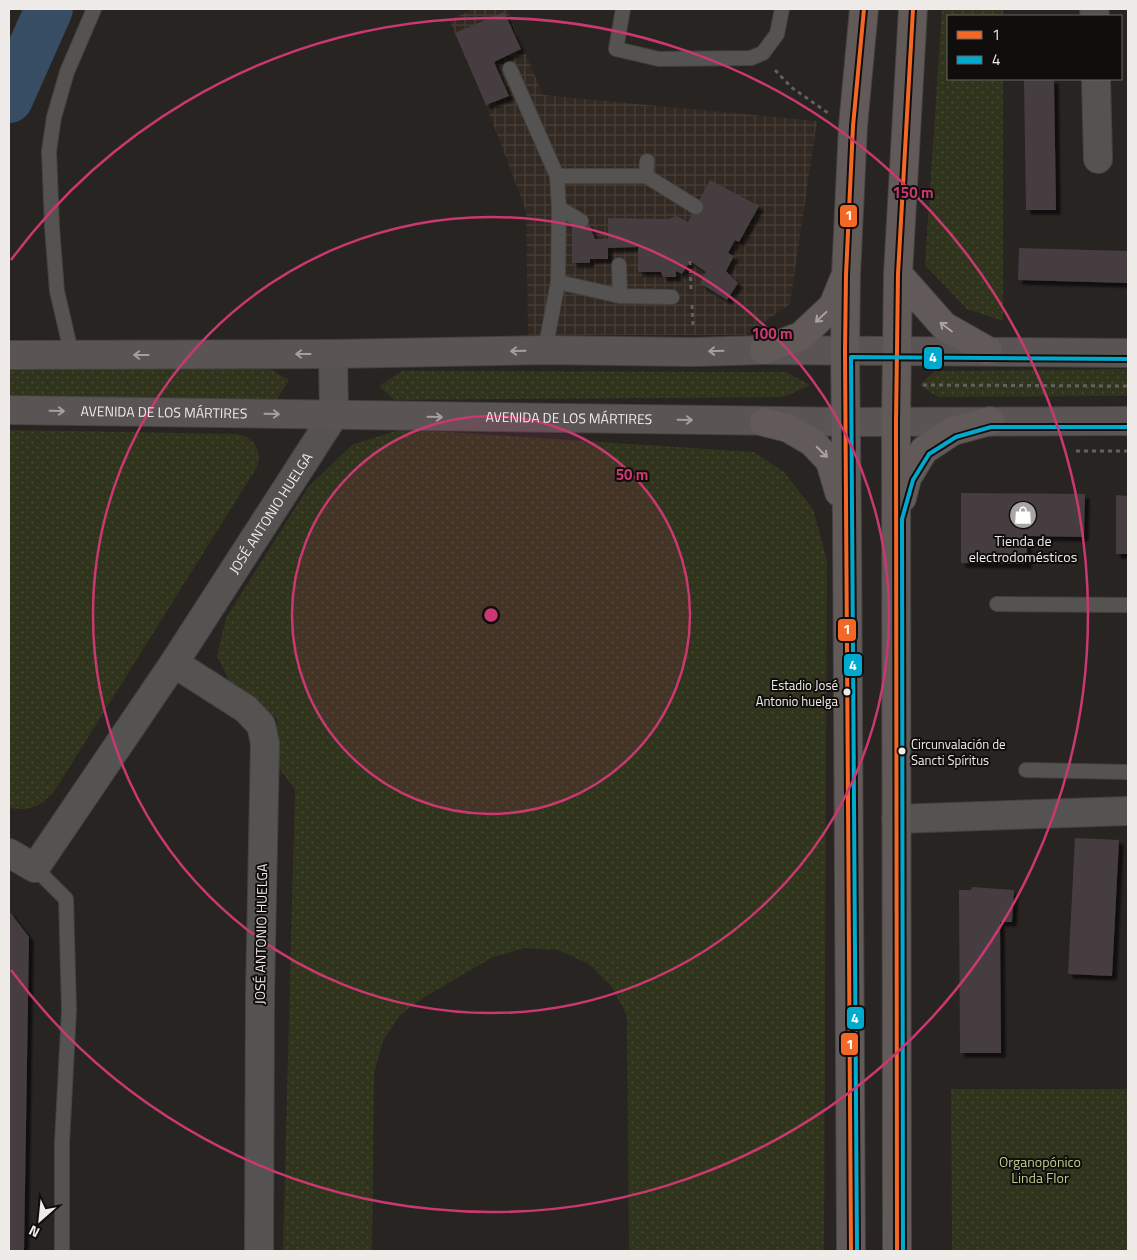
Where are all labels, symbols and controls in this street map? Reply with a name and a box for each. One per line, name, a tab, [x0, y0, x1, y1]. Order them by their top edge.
legend	[947, 15, 1122, 80]
text: 1	[992, 23, 1000, 46]
text: 4	[992, 48, 1000, 71]
text: 150 m	[892, 181, 934, 204]
line badge: 1	[839, 204, 858, 228]
text: 1	[845, 204, 853, 225]
one-way arrow	[815, 311, 828, 323]
one-way arrow	[940, 321, 953, 332]
text: 100 m	[751, 322, 793, 345]
one-way arrow	[510, 346, 526, 356]
one-way arrow	[708, 346, 724, 356]
line badge: 4	[923, 346, 943, 370]
text: 4	[929, 346, 937, 367]
one-way arrow	[296, 349, 312, 359]
one-way arrow	[133, 350, 150, 360]
street label: AVENIDA DE LOS MÁRTIRES	[81, 400, 247, 423]
one-way arrow	[49, 406, 65, 416]
street label: AVENIDA DE LOS MÁRTIRES	[485, 406, 652, 429]
one-way arrow	[264, 409, 280, 419]
one-way arrow	[427, 412, 443, 421]
one-way arrow	[676, 415, 693, 425]
one-way arrow	[816, 446, 828, 458]
street label: JOSÉ ANTONIO HUELGA	[223, 448, 318, 578]
text: 50 m	[616, 463, 648, 486]
shop icon: Tienda de electrodomésticos	[1008, 500, 1038, 530]
place label: Tienda de electrodomésticos	[969, 530, 1077, 567]
centre of rings	[482, 606, 500, 624]
line badge: 1	[837, 618, 857, 642]
text: 1	[843, 618, 851, 639]
line badge: 4	[843, 653, 863, 677]
text: 4	[849, 654, 857, 675]
place label: Estadio José Antonio huelga	[756, 675, 838, 711]
marker: Estadio José Antonio huelga	[842, 687, 852, 697]
place label: Circunvalación de Sancti Spíritus	[911, 734, 1006, 770]
marker: Circunvalación de Sancti Spíritus	[897, 746, 907, 756]
street label: JOSÉ ANTONIO HUELGA	[249, 863, 272, 1004]
line badge: 4	[846, 1006, 865, 1030]
text: 4	[851, 1007, 859, 1028]
line badge: 1	[840, 1032, 859, 1056]
text: 1	[846, 1033, 854, 1054]
park label: Organopónico Linda Flor	[999, 1151, 1081, 1188]
north arrow	[15, 1195, 65, 1245]
text: N	[25, 1220, 43, 1244]

